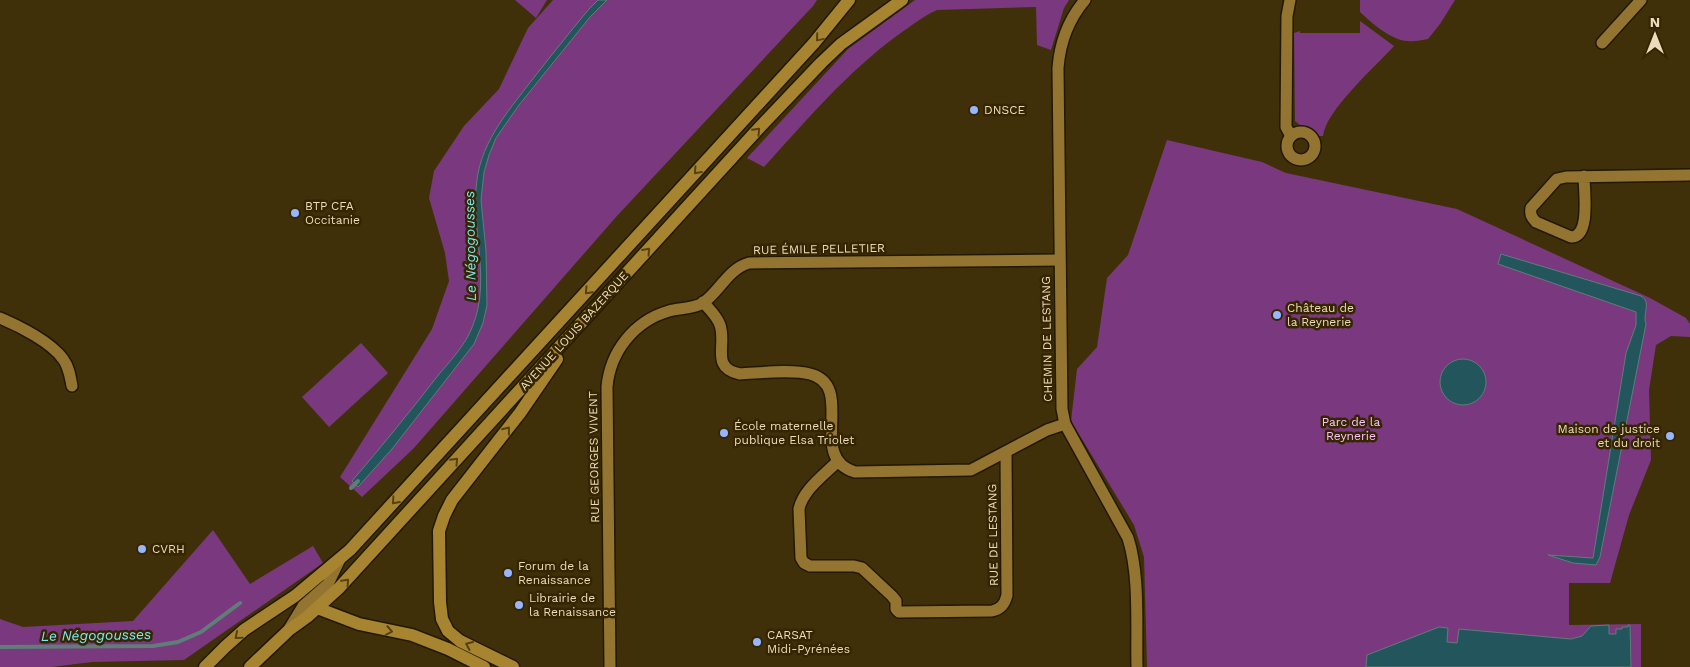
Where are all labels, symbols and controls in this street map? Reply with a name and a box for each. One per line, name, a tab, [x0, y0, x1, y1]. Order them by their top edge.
north arrow	[1630, 10, 1680, 60]
text: N	[1650, 14, 1660, 30]
one-way arrow	[816, 32, 824, 41]
place label: DNSCE	[984, 103, 1025, 117]
marker: DNSCE	[968, 104, 980, 116]
one-way arrow	[751, 127, 760, 136]
one-way arrow	[694, 166, 703, 175]
water label: Le Négogousses	[461, 191, 479, 301]
place label: BTP CFA Occitanie	[305, 199, 360, 227]
marker: BTP CFA Occitanie	[289, 207, 301, 219]
street label: RUE ÉMILE PELLETIER	[753, 241, 885, 257]
one-way arrow	[641, 247, 650, 256]
street label: AVENUE LOUIS BAZERQUE	[517, 268, 631, 393]
street label: CHEMIN DE LESTANG	[1039, 276, 1055, 402]
one-way arrow	[584, 285, 593, 294]
place label: Château de la Reynerie	[1287, 301, 1354, 329]
marker: Château de la Reynerie	[1271, 309, 1283, 321]
street label: RUE GEORGES VIVENT	[586, 391, 602, 523]
park label: Parc de la Reynerie	[1322, 415, 1381, 443]
place label: École maternelle publique Elsa Triolet	[734, 419, 854, 447]
place label: Maison de justice et du droit	[1557, 422, 1660, 450]
one-way arrow	[501, 426, 510, 436]
marker: École maternelle publique Elsa Triolet	[718, 427, 730, 439]
marker: Maison de justice et du droit	[1664, 430, 1676, 442]
one-way arrow	[449, 457, 458, 466]
street label: RUE DE LESTANG	[985, 484, 1001, 586]
one-way arrow	[392, 495, 401, 504]
place label: CVRH	[152, 542, 185, 556]
marker: CVRH	[136, 543, 148, 555]
place label: Forum de la Renaissance	[518, 559, 591, 587]
marker: Forum de la Renaissance	[502, 567, 514, 579]
one-way arrow	[340, 578, 349, 587]
place label: Librairie de la Renaissance	[529, 591, 616, 619]
marker: Librairie de la Renaissance	[513, 599, 525, 611]
one-way arrow	[385, 625, 394, 635]
water label: Le Négogousses	[41, 626, 151, 644]
place label: CARSAT Midi-Pyrénées	[767, 628, 850, 656]
one-way arrow	[234, 630, 243, 639]
marker: CARSAT Midi-Pyrénées	[751, 636, 763, 648]
one-way arrow	[465, 641, 474, 652]

